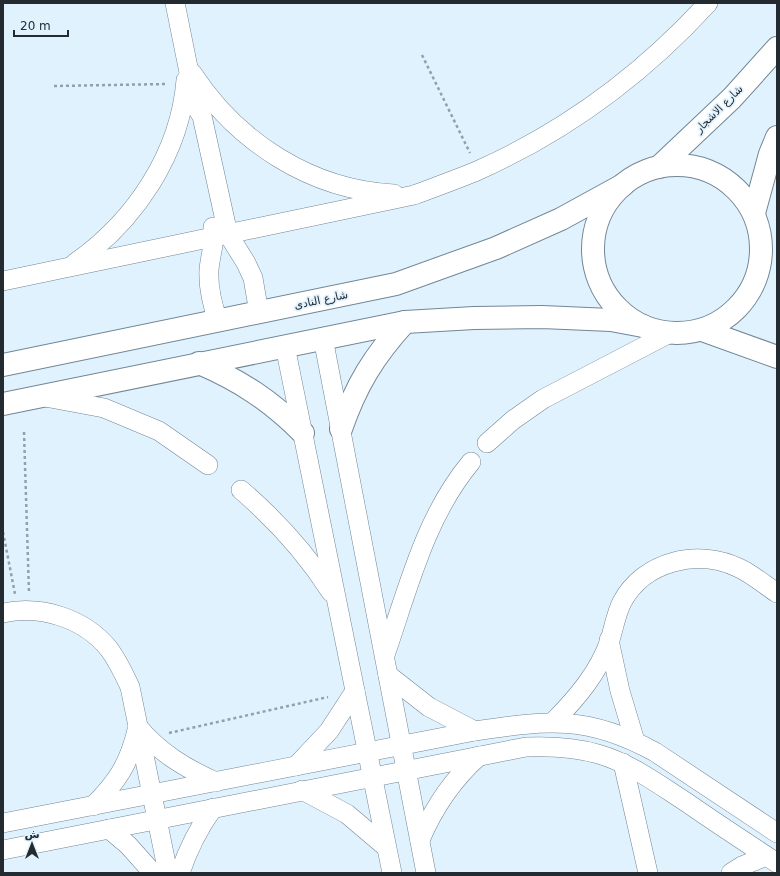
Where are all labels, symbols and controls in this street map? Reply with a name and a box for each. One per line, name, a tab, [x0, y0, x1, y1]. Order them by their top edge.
scale bar	[14, 12, 68, 38]
text: 20 m	[20, 19, 51, 33]
street label: شارع الاشجار	[692, 82, 746, 136]
street label: شارع النادى	[293, 288, 349, 312]
north arrow	[12, 824, 52, 864]
text: ش	[24, 828, 40, 841]

